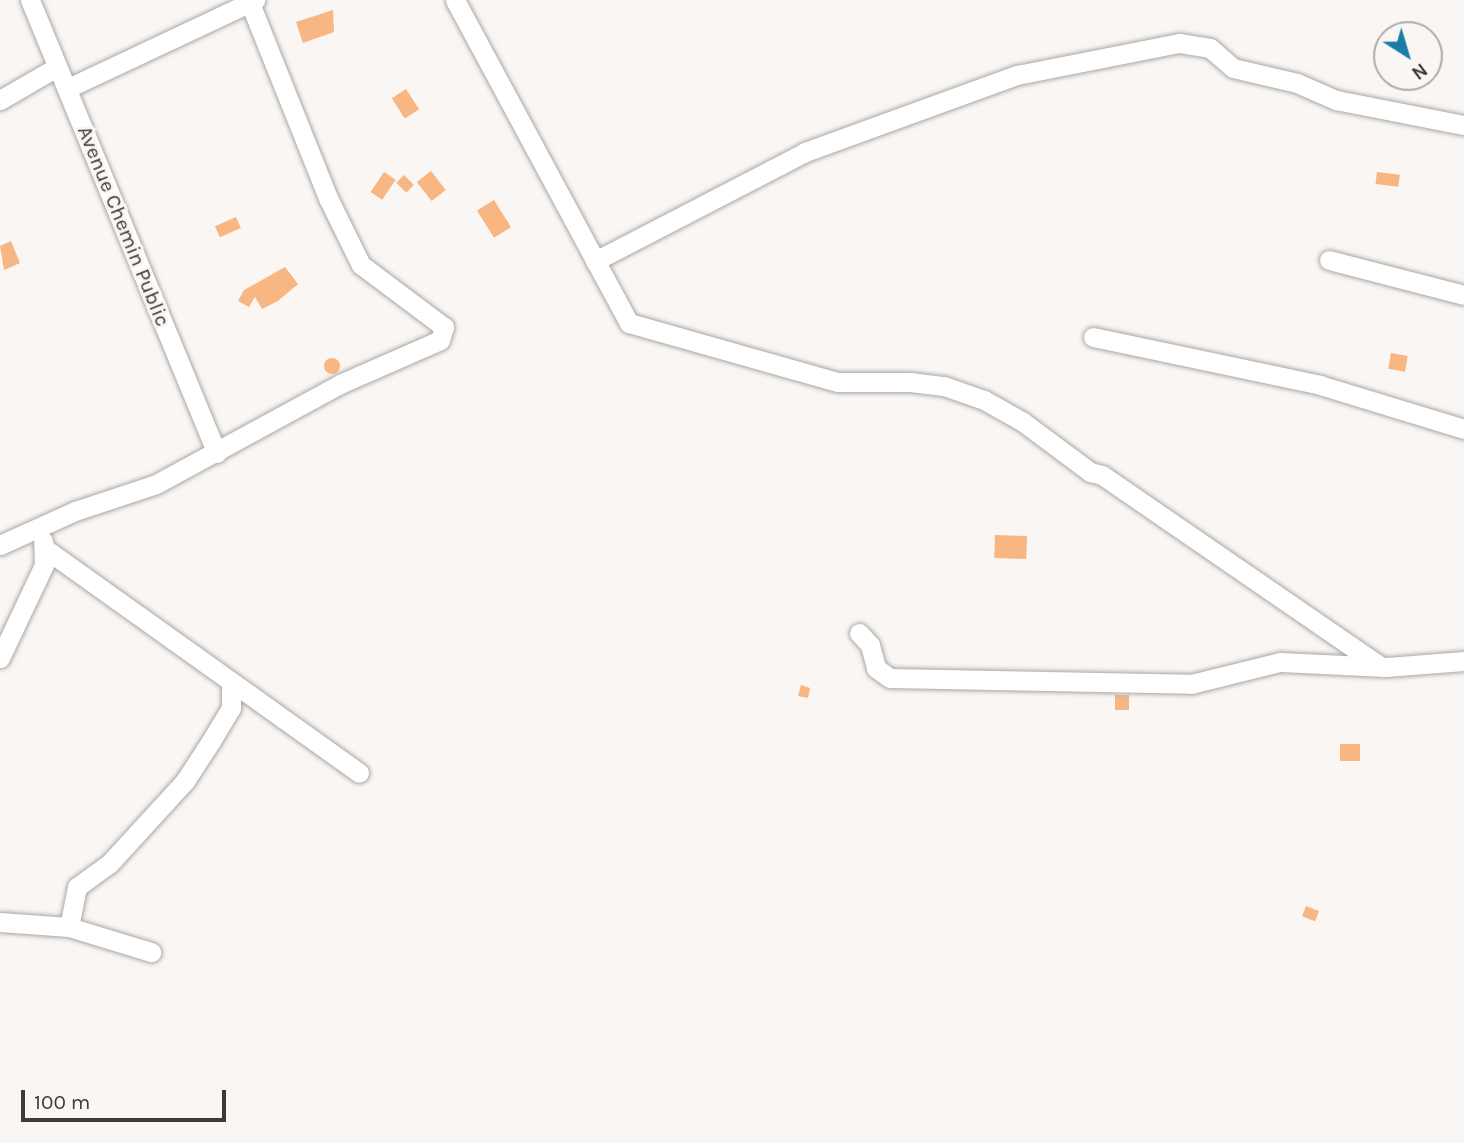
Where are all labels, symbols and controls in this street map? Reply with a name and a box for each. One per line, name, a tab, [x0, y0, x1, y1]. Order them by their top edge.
north arrow	[1373, 21, 1443, 91]
text: N	[1407, 58, 1431, 84]
street label: Avenue Chemin Public	[72, 122, 176, 330]
scale bar	[24, 1076, 229, 1120]
text: 100 m	[34, 1090, 91, 1114]

